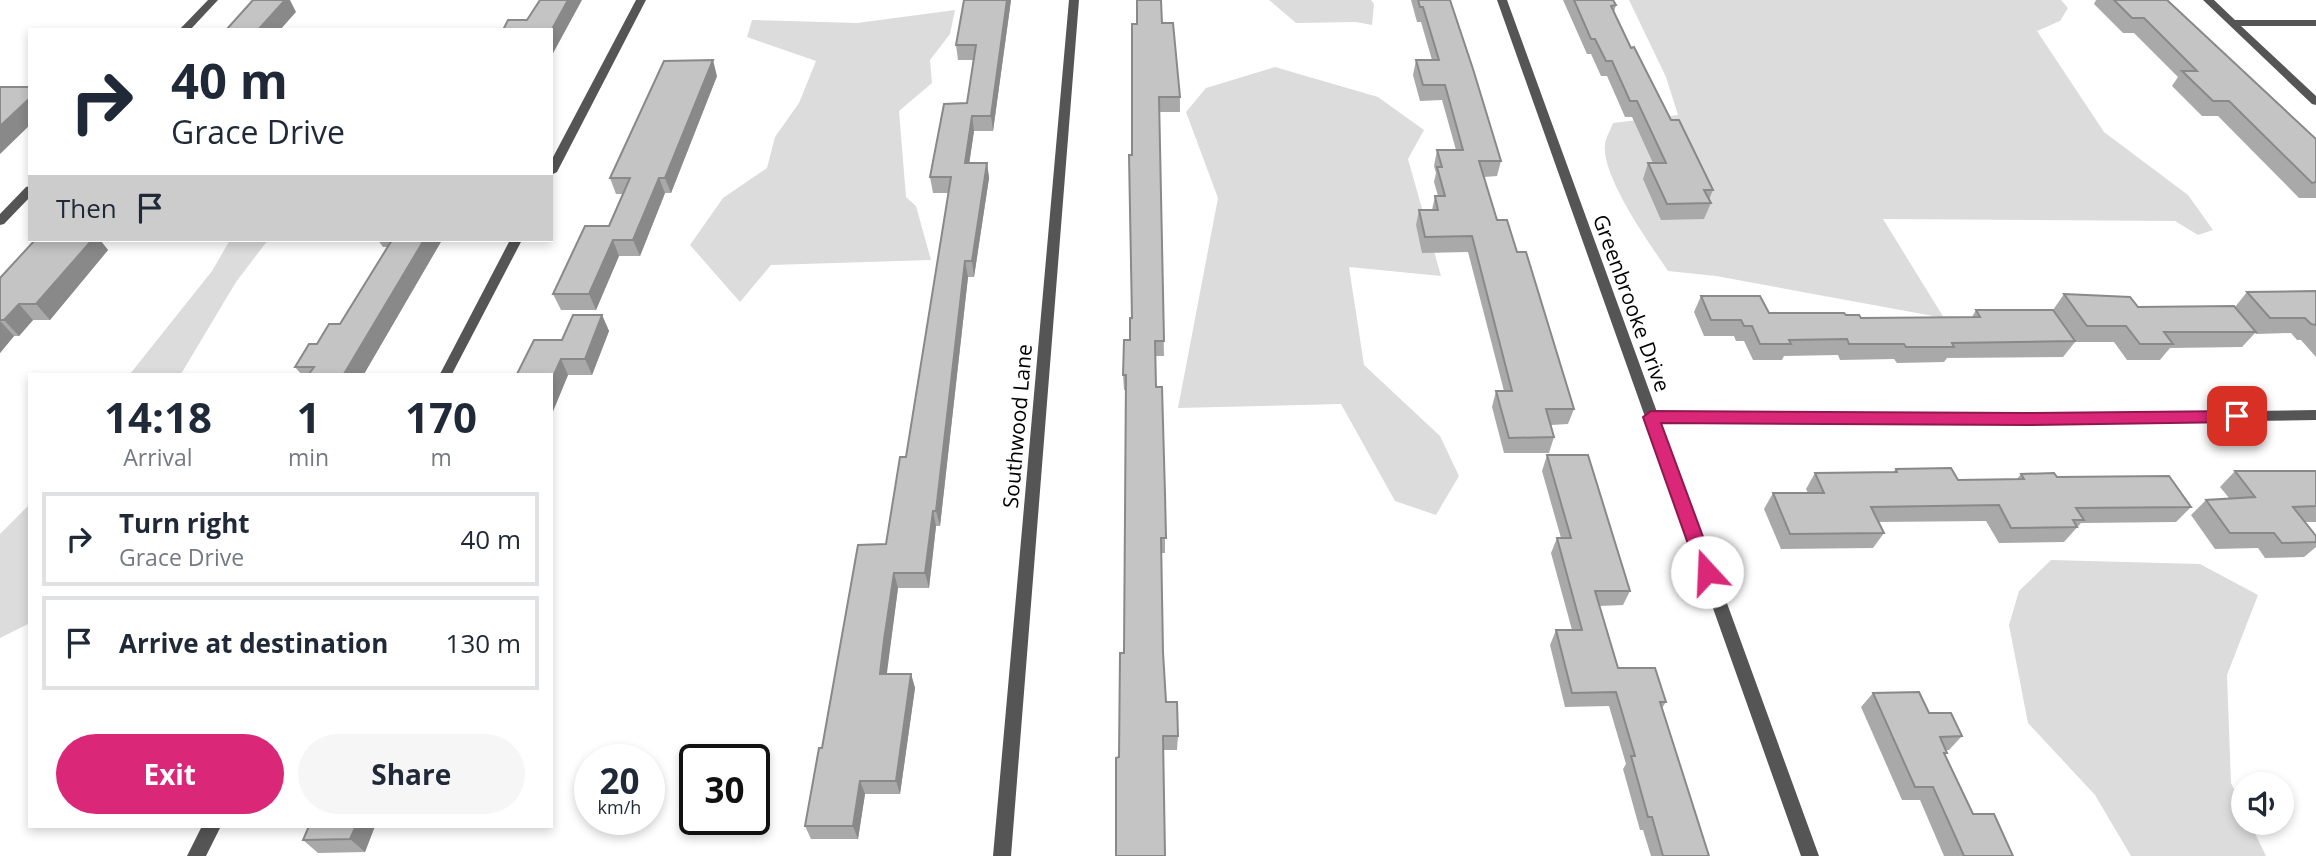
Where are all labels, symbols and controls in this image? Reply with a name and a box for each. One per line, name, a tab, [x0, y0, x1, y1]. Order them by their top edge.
text: 40 m	[171, 47, 288, 113]
icon: right	[56, 56, 147, 147]
text: Grace Drive	[171, 110, 345, 153]
icon: arrive	[131, 189, 169, 227]
text: Then	[56, 190, 117, 226]
street label: Greenbrooke Drive	[1587, 210, 1677, 396]
street label: Southwood Lane	[996, 343, 1038, 509]
pin	[2207, 386, 2267, 446]
text: 14:18	[104, 388, 212, 445]
text: 1	[296, 388, 321, 445]
text: 170	[405, 388, 477, 445]
icon: arrive	[2218, 397, 2256, 435]
text: Arrival	[123, 441, 193, 473]
text: min	[288, 441, 329, 473]
text: m	[430, 441, 452, 473]
text: Turn right	[119, 505, 250, 541]
icon: right	[60, 520, 98, 558]
text: 40 m	[460, 521, 521, 557]
position arrow	[1670, 535, 1744, 609]
text: Grace Drive	[119, 541, 244, 573]
icon: arrive	[60, 624, 98, 662]
text: Arrive at destination	[119, 625, 388, 661]
text: 130 m	[446, 625, 521, 661]
button: Exit	[56, 734, 284, 814]
button: Share	[298, 734, 525, 814]
speed limit sign: 30	[679, 744, 770, 835]
text: 20	[599, 757, 640, 804]
map controls	[2231, 772, 2294, 835]
button: sound	[2231, 772, 2294, 835]
text: km/h	[598, 795, 641, 819]

